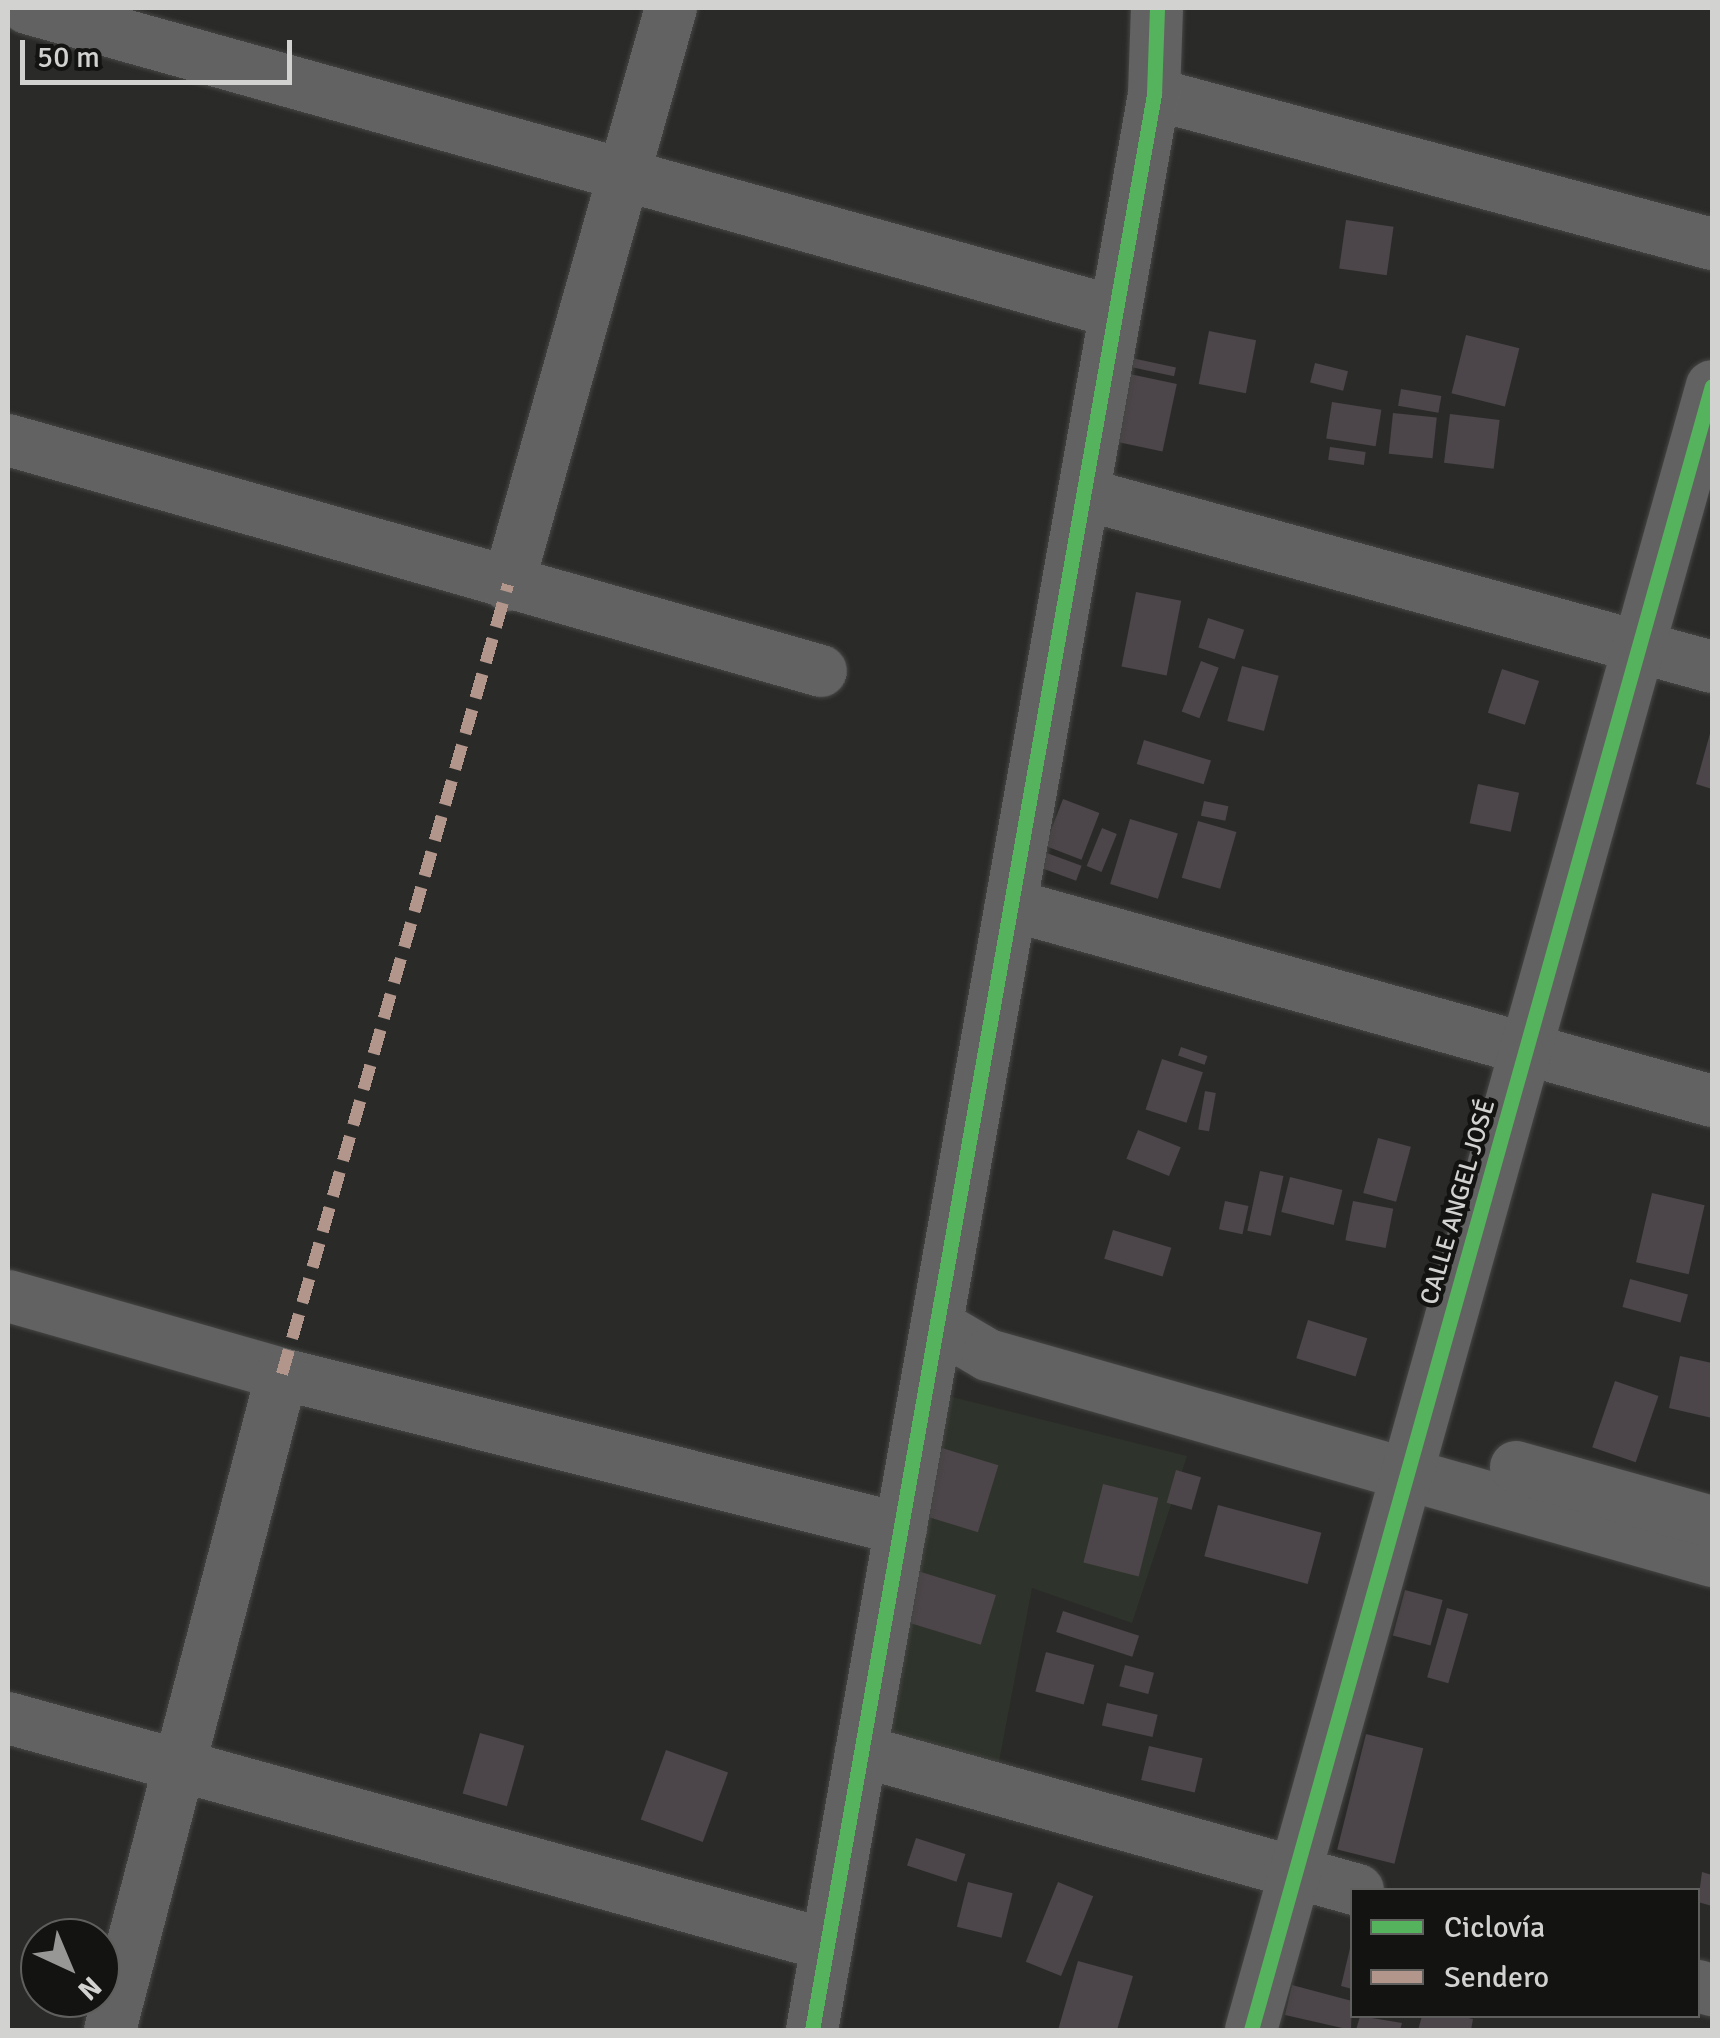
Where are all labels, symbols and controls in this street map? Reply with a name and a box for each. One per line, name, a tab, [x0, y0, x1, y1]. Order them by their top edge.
scale bar	[25, 20, 298, 82]
text: 50 m	[37, 39, 100, 76]
street label: CALLE ANGEL JOSÉ	[1414, 1096, 1502, 1308]
legend	[1350, 1888, 1700, 2018]
text: Ciclovía	[1444, 1909, 1545, 1946]
north arrow	[20, 1918, 120, 2018]
text: Sendero	[1444, 1959, 1549, 1996]
text: N	[71, 1969, 108, 2007]

